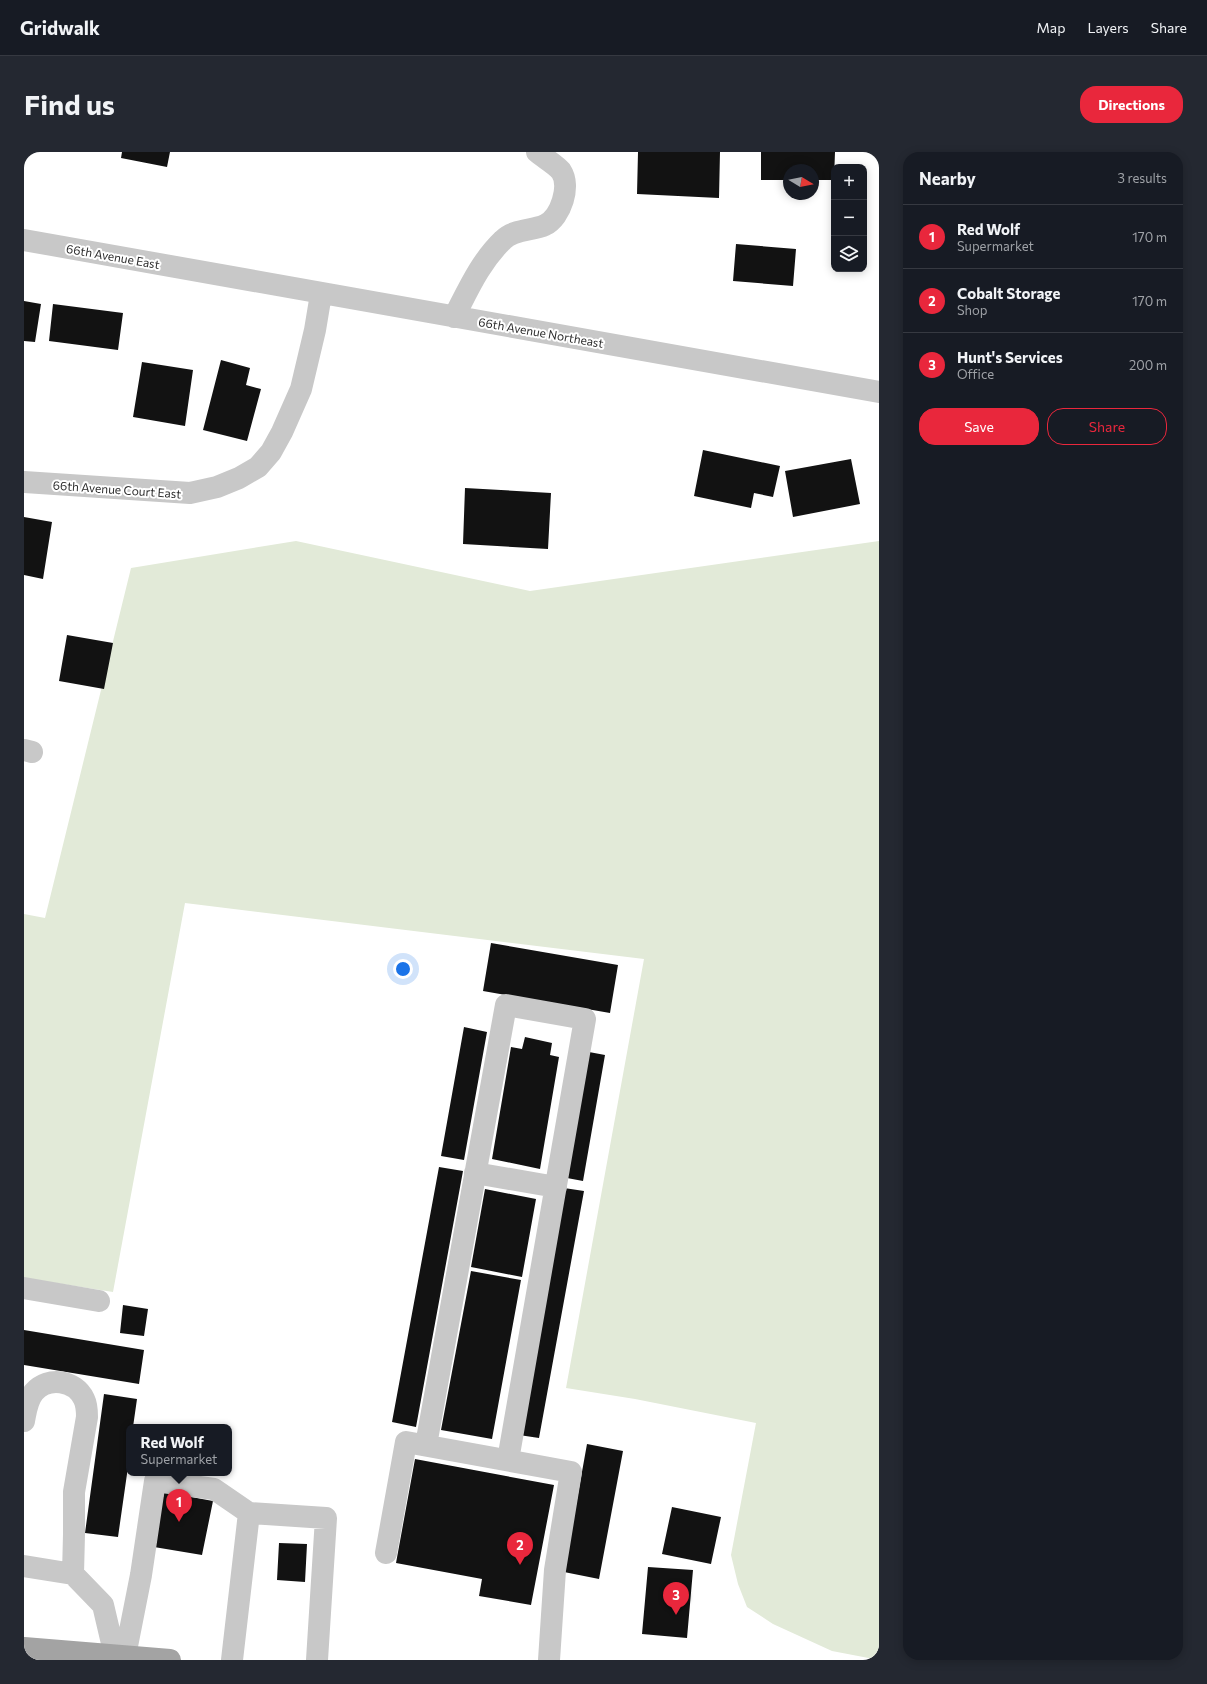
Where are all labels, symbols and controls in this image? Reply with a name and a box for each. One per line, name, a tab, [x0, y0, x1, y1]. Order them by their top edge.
text: Gridwalk	[20, 16, 100, 39]
text: Map	[1037, 19, 1065, 36]
text: Layers	[1087, 19, 1129, 36]
text: Share	[1151, 19, 1187, 36]
button: Directions	[1080, 86, 1183, 123]
text: Find us	[24, 87, 115, 121]
north arrow	[783, 164, 819, 200]
map controls	[831, 164, 867, 272]
button: +	[831, 164, 867, 200]
text: Nearby	[919, 168, 976, 189]
text: 3 results	[1118, 170, 1167, 186]
button: −	[831, 200, 867, 236]
text: Red Wolf	[957, 220, 1020, 238]
text: 1	[929, 229, 935, 245]
text: 170 m	[1132, 229, 1167, 245]
button: layers	[831, 236, 867, 272]
text: Supermarket	[957, 238, 1034, 254]
street label: 66th Avenue East	[65, 241, 161, 271]
text: Cobalt Storage	[957, 284, 1060, 302]
text: 2	[928, 293, 936, 309]
text: 170 m	[1132, 293, 1167, 309]
text: Shop	[957, 302, 988, 318]
street label: 66th Avenue Northeast	[477, 314, 605, 350]
text: Hunt's Services	[957, 348, 1063, 366]
text: 3	[928, 357, 936, 373]
text: 200 m	[1129, 357, 1167, 373]
text: Office	[957, 366, 994, 382]
button: Save	[919, 408, 1039, 445]
button: Share	[1047, 408, 1167, 445]
street label: 66th Avenue Court East	[52, 478, 182, 500]
your location	[393, 959, 413, 979]
popup	[126, 1424, 232, 1476]
text: Red Wolf	[141, 1433, 204, 1451]
text: Supermarket	[141, 1451, 217, 1467]
pin: 1	[166, 1489, 192, 1522]
pin: 2	[507, 1532, 533, 1565]
pin: 3	[663, 1582, 689, 1615]

